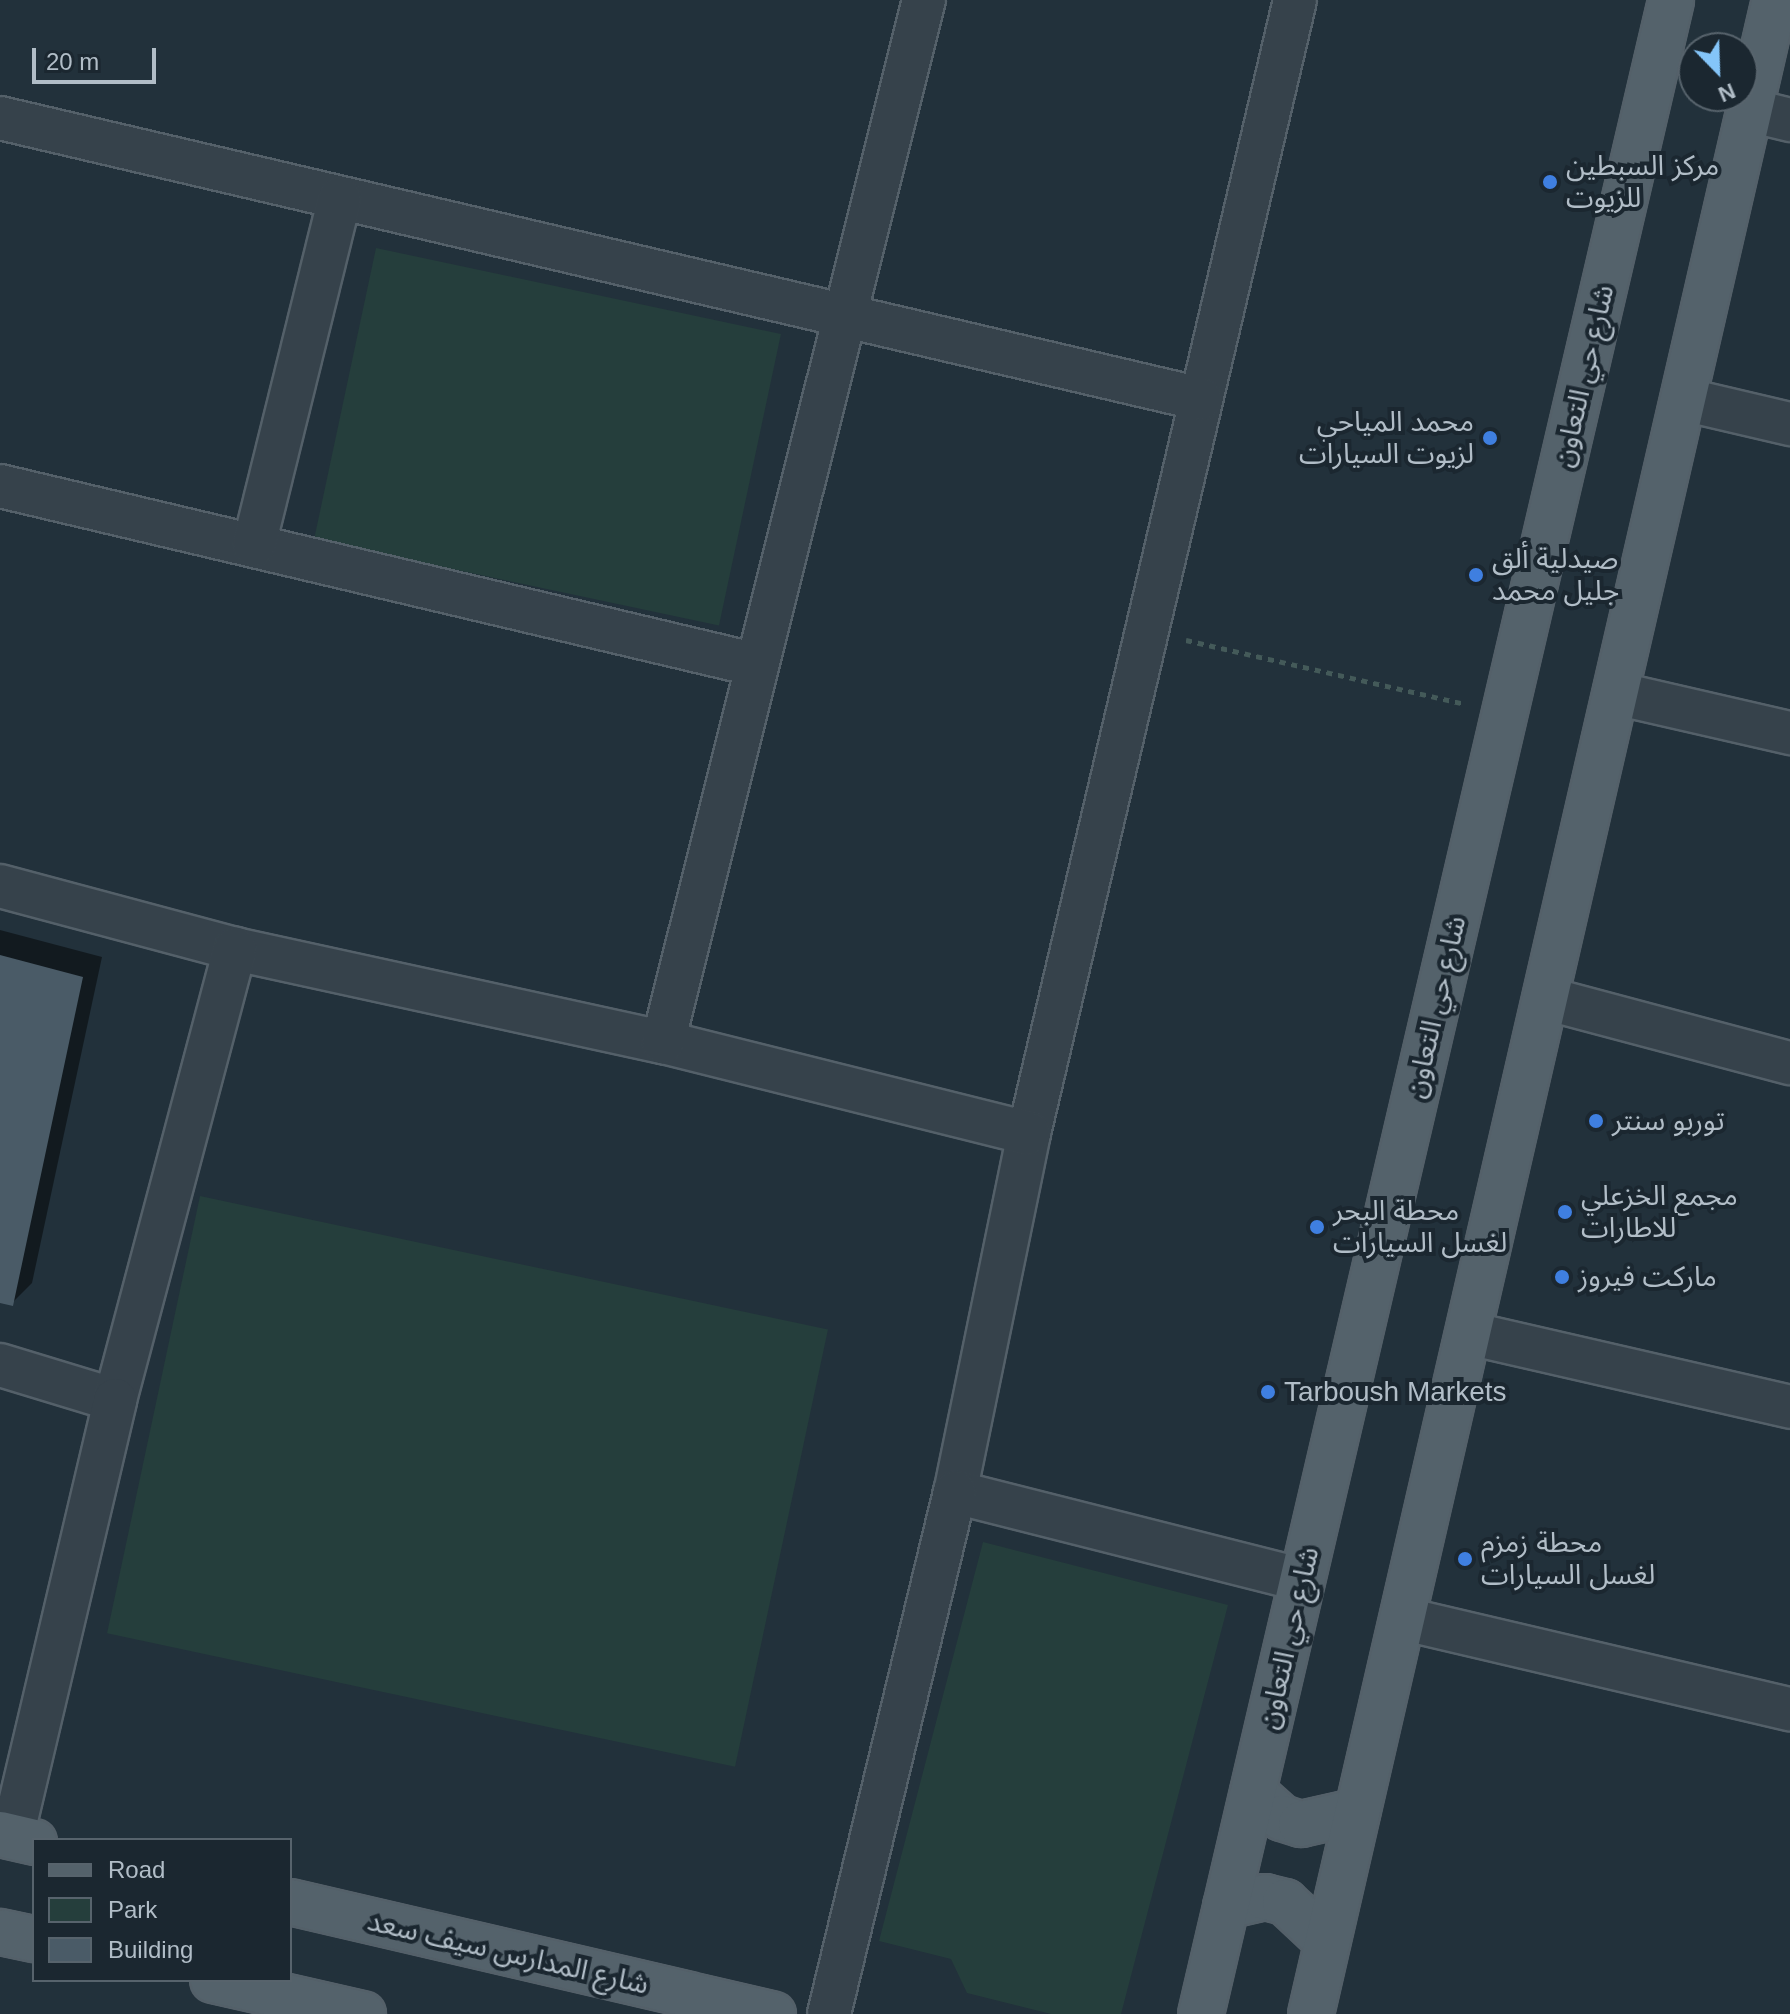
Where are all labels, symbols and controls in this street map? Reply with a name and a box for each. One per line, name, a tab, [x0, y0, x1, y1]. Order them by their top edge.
scale bar	[36, 32, 160, 82]
north arrow	[1678, 32, 1758, 112]
text: 20 m	[46, 48, 99, 75]
text: N	[1715, 78, 1739, 107]
place label: مركز السبطين للزيوت	[1566, 149, 1719, 215]
marker: مركز السبطين للزيوت	[1541, 173, 1559, 191]
street label: شارع حي التعاون	[1547, 282, 1621, 470]
place label: محمد المياحي لزيوت السيارات	[1299, 405, 1474, 471]
marker: محمد المياحي لزيوت السيارات	[1481, 429, 1499, 447]
place label: صيدلية ألق جليل محمد	[1492, 542, 1619, 608]
marker: صيدلية ألق جليل محمد	[1467, 566, 1485, 584]
street label: شارع حي التعاون	[1399, 913, 1473, 1101]
place label: توربو سنتر	[1612, 1104, 1725, 1138]
marker: توربو سنتر	[1587, 1112, 1605, 1130]
place label: مجمع الخزعلي للاطارات	[1581, 1179, 1738, 1245]
place label: محطة البحر لغسل السيارات	[1333, 1194, 1507, 1260]
marker: مجمع الخزعلي للاطارات	[1556, 1203, 1574, 1221]
marker: محطة البحر لغسل السيارات	[1308, 1218, 1326, 1236]
place label: ماركت فيروز	[1578, 1260, 1717, 1294]
marker: ماركت فيروز	[1553, 1268, 1571, 1286]
place label: Tarboush Markets	[1284, 1375, 1507, 1409]
marker: Tarboush Markets	[1259, 1383, 1277, 1401]
place label: محطة زمزم لغسل السيارات	[1481, 1526, 1655, 1592]
street label: شارع حي التعاون	[1252, 1544, 1326, 1732]
marker: محطة زمزم لغسل السيارات	[1456, 1550, 1474, 1568]
legend	[32, 1838, 292, 1982]
text: Road	[108, 1856, 165, 1883]
text: Park	[108, 1896, 157, 1923]
street label: شارع المدارس سيف سعد	[364, 1904, 652, 2002]
text: Building	[108, 1936, 193, 1963]

